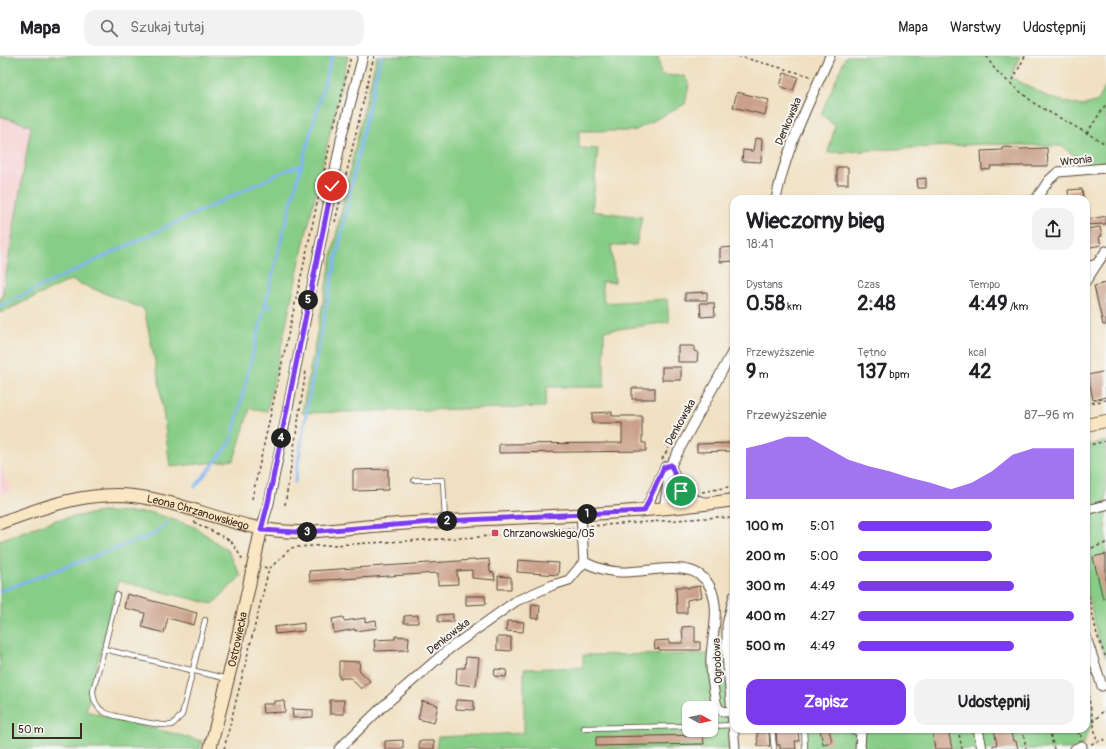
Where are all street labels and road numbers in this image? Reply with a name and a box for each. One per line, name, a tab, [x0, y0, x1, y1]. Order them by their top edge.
street label: Denkowska	[773, 95, 804, 147]
street label: Wronia	[1059, 152, 1093, 169]
street label: Denkowska	[662, 397, 698, 448]
street label: Leona Chrzanowskiego	[146, 492, 250, 533]
street label: Ostrowiecka	[225, 611, 250, 668]
street label: Denkowska	[424, 616, 472, 657]
street label: Ogrodowa	[710, 638, 725, 684]

